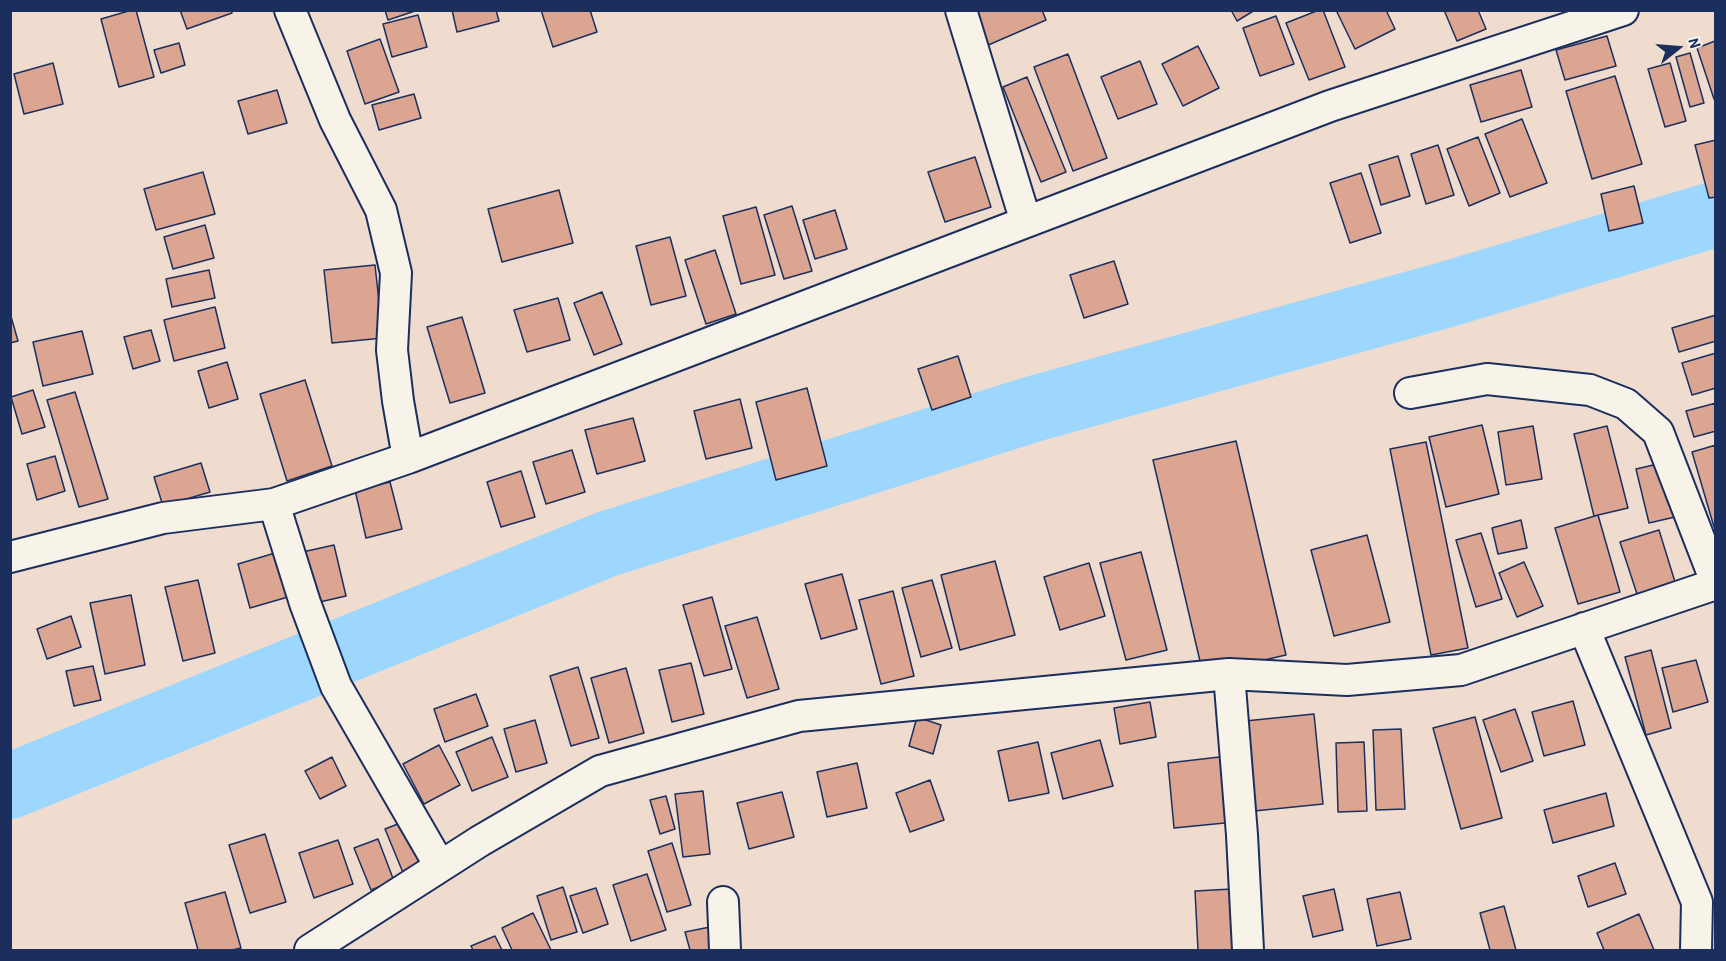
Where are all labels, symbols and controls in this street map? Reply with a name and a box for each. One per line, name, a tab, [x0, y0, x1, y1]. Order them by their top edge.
north arrow	[1648, 18, 1708, 78]
text: N	[1683, 35, 1707, 50]

